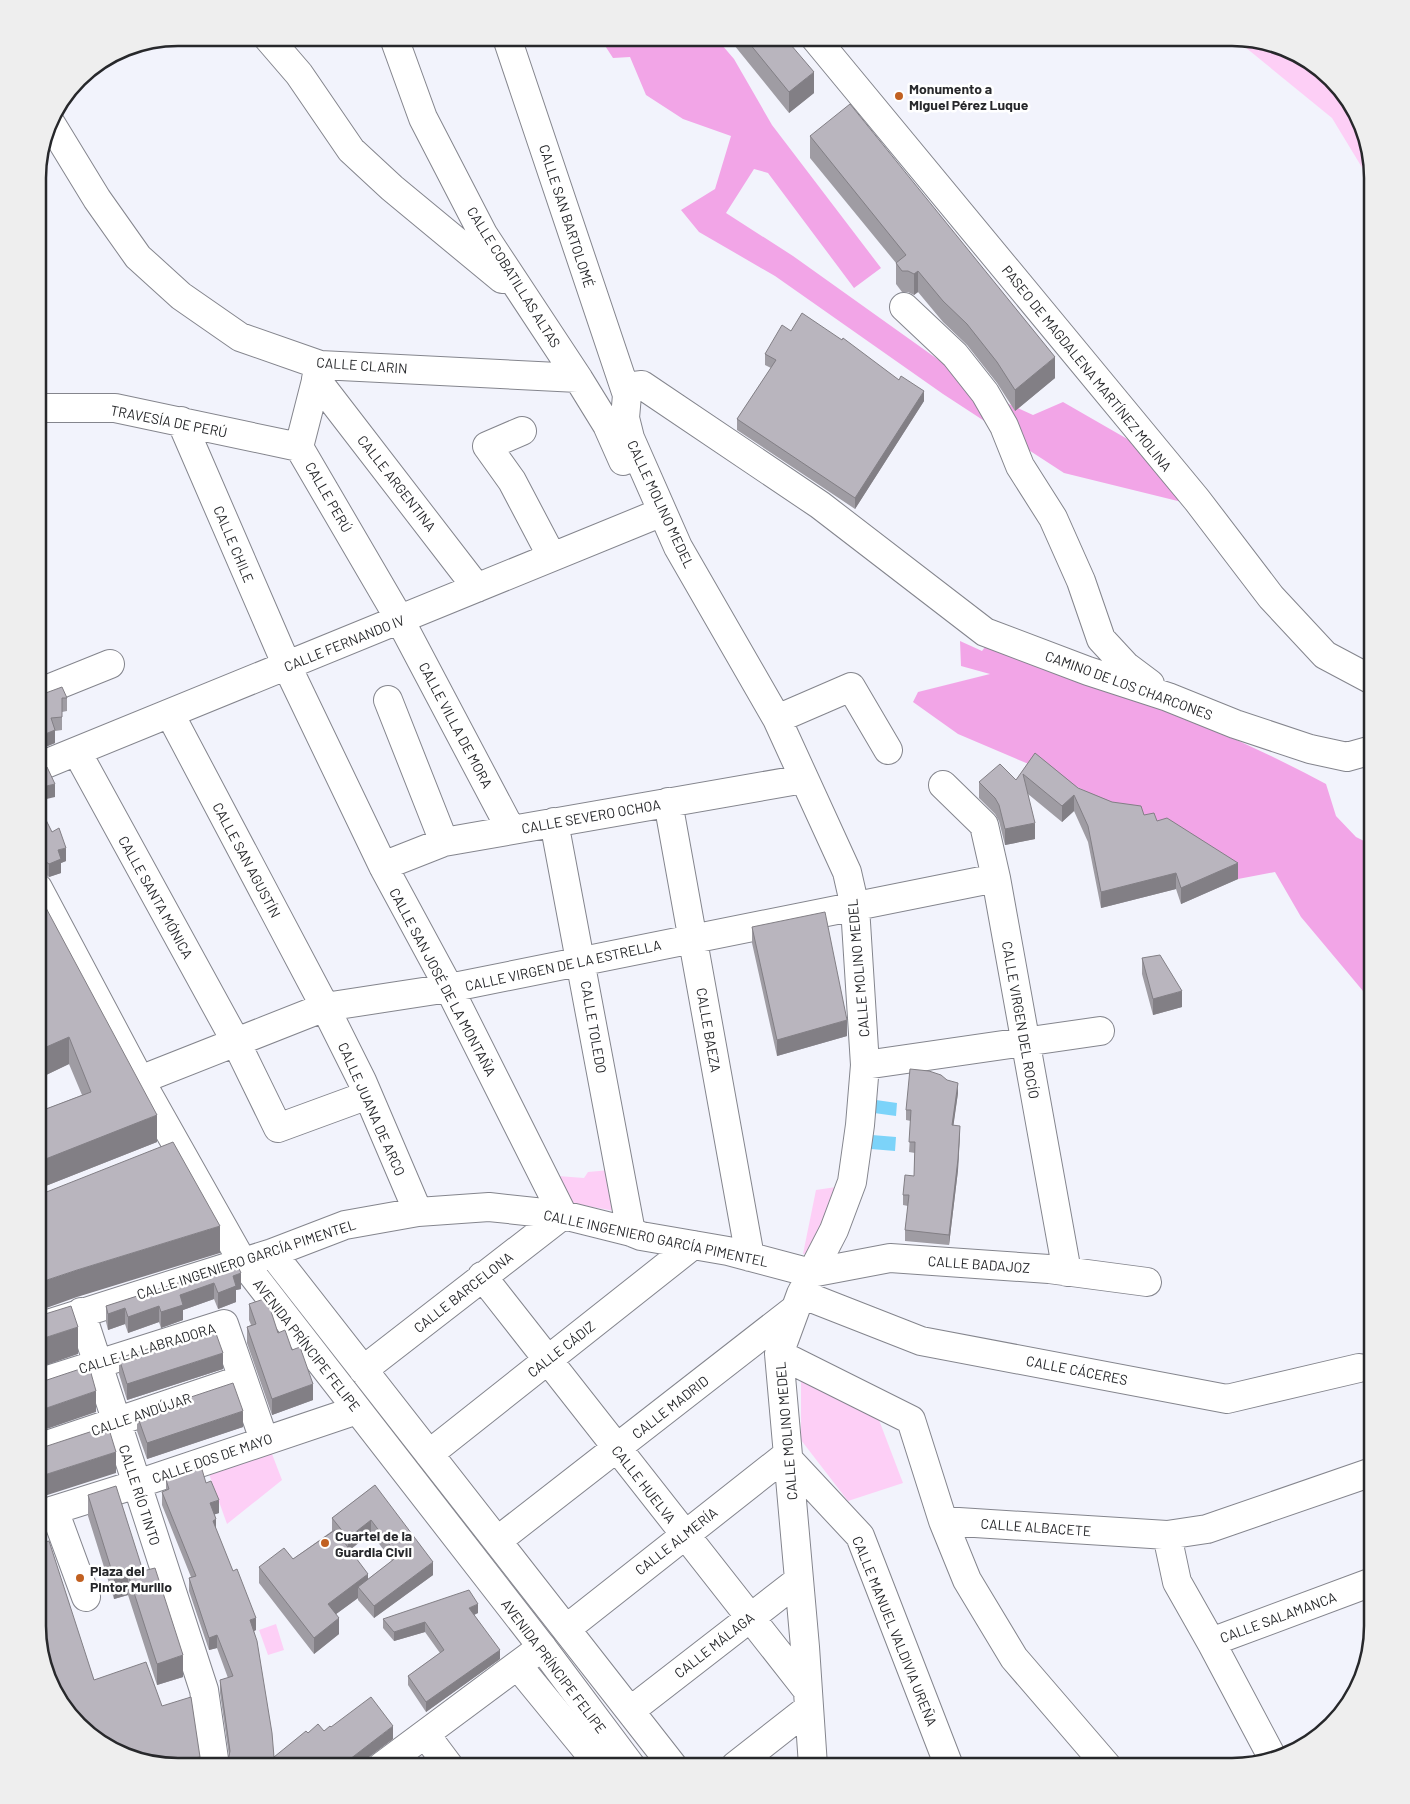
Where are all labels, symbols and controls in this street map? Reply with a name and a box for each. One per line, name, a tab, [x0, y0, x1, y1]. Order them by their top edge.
place label: Monumento a Miguel Pérez Luque	[909, 80, 1029, 113]
marker: Monumento a Miguel Pérez Luque	[893, 90, 905, 102]
street label: CALLE SAN BARTOLOMÉ	[536, 142, 598, 290]
street label: CALLE COBATILLAS ALTAS	[464, 203, 564, 351]
street label: PASEO DE MAGDALENA MARTÍNEZ MOLINA	[999, 262, 1176, 475]
street label: CALLE CLARIN	[316, 353, 408, 377]
street label: TRAVESÍA DE PERÚ	[109, 401, 229, 441]
street label: CALLE ARGENTINA	[354, 432, 440, 535]
street label: CALLE MOLINO MEDEL	[624, 437, 698, 571]
street label: CALLE PERÚ	[302, 459, 356, 535]
street label: CALLE CHILE	[210, 503, 258, 585]
street label: CALLE FERNANDO IV	[281, 611, 407, 675]
street label: CAMINO DE LOS CHARCONES	[1043, 647, 1215, 723]
street label: CALLE VILLA DE MORA	[416, 659, 497, 791]
street label: CALLE SEVERO OCHOA	[520, 795, 662, 837]
street label: CALLE SAN AGUSTÍN	[209, 799, 285, 921]
street label: CALLE SANTA MÓNICA	[115, 833, 197, 962]
street label: CALLE SAN JOSÉ DE LA MONTAÑA	[386, 885, 500, 1079]
street label: CALLE MOLINO MEDEL	[843, 898, 873, 1038]
street label: CALLE VIRGEN DE LA ESTRELLA	[463, 936, 663, 994]
street label: CALLE VIRGEN DEL ROCÍO	[999, 940, 1043, 1100]
street label: CALLE TOLEDO	[577, 979, 611, 1075]
street label: CALLE BAEZA	[693, 986, 725, 1074]
street label: CALLE JUANA DE ARCO	[335, 1039, 409, 1179]
street label: CALLE INGENIERO GARCÍA PIMENTEL	[542, 1206, 770, 1270]
street label: CALLE INGENIERO GARCÍA PIMENTEL	[134, 1215, 358, 1303]
street label: CALLE BARCELONA	[410, 1248, 516, 1336]
street label: CALLE BADAJOZ	[927, 1252, 1031, 1276]
street label: AVENIDA PRÍNCIPE FELIPE	[250, 1275, 364, 1415]
street label: CALLE CÁDIZ	[524, 1317, 598, 1381]
street label: CALLE LA LABRADORA	[76, 1319, 218, 1377]
street label: CALLE CÁCERES	[1025, 1352, 1129, 1388]
street label: CALLE MOLINO MEDEL	[771, 1361, 801, 1501]
street label: CALLE MADRID	[628, 1372, 712, 1442]
street label: CALLE ANDÚJAR	[89, 1389, 193, 1439]
street label: CALLE DOS DE MAYO	[150, 1429, 274, 1487]
street label: CALLE RÍO TINTO	[116, 1442, 164, 1548]
street label: CALLE HUELVA	[608, 1442, 680, 1527]
street label: CALLE ALMERÍA	[631, 1503, 721, 1578]
street label: CALLE ALBACETE	[980, 1515, 1092, 1539]
place label: Cuartel de la Guardia Civil	[335, 1527, 412, 1560]
street label: CALLE MANUEL VALDIVIA UREÑA	[849, 1534, 941, 1729]
marker: Cuartel de la Guardia Civil	[319, 1537, 331, 1549]
place label: Plaza del Pintor Murillo	[90, 1562, 172, 1595]
marker: Plaza del Pintor Murillo	[74, 1572, 86, 1584]
street label: CALLE SALAMANCA	[1217, 1588, 1339, 1646]
street label: AVENIDA PRÍNCIPE FELIPE	[498, 1596, 610, 1736]
street label: CALLE MÁLAGA	[671, 1608, 758, 1681]

